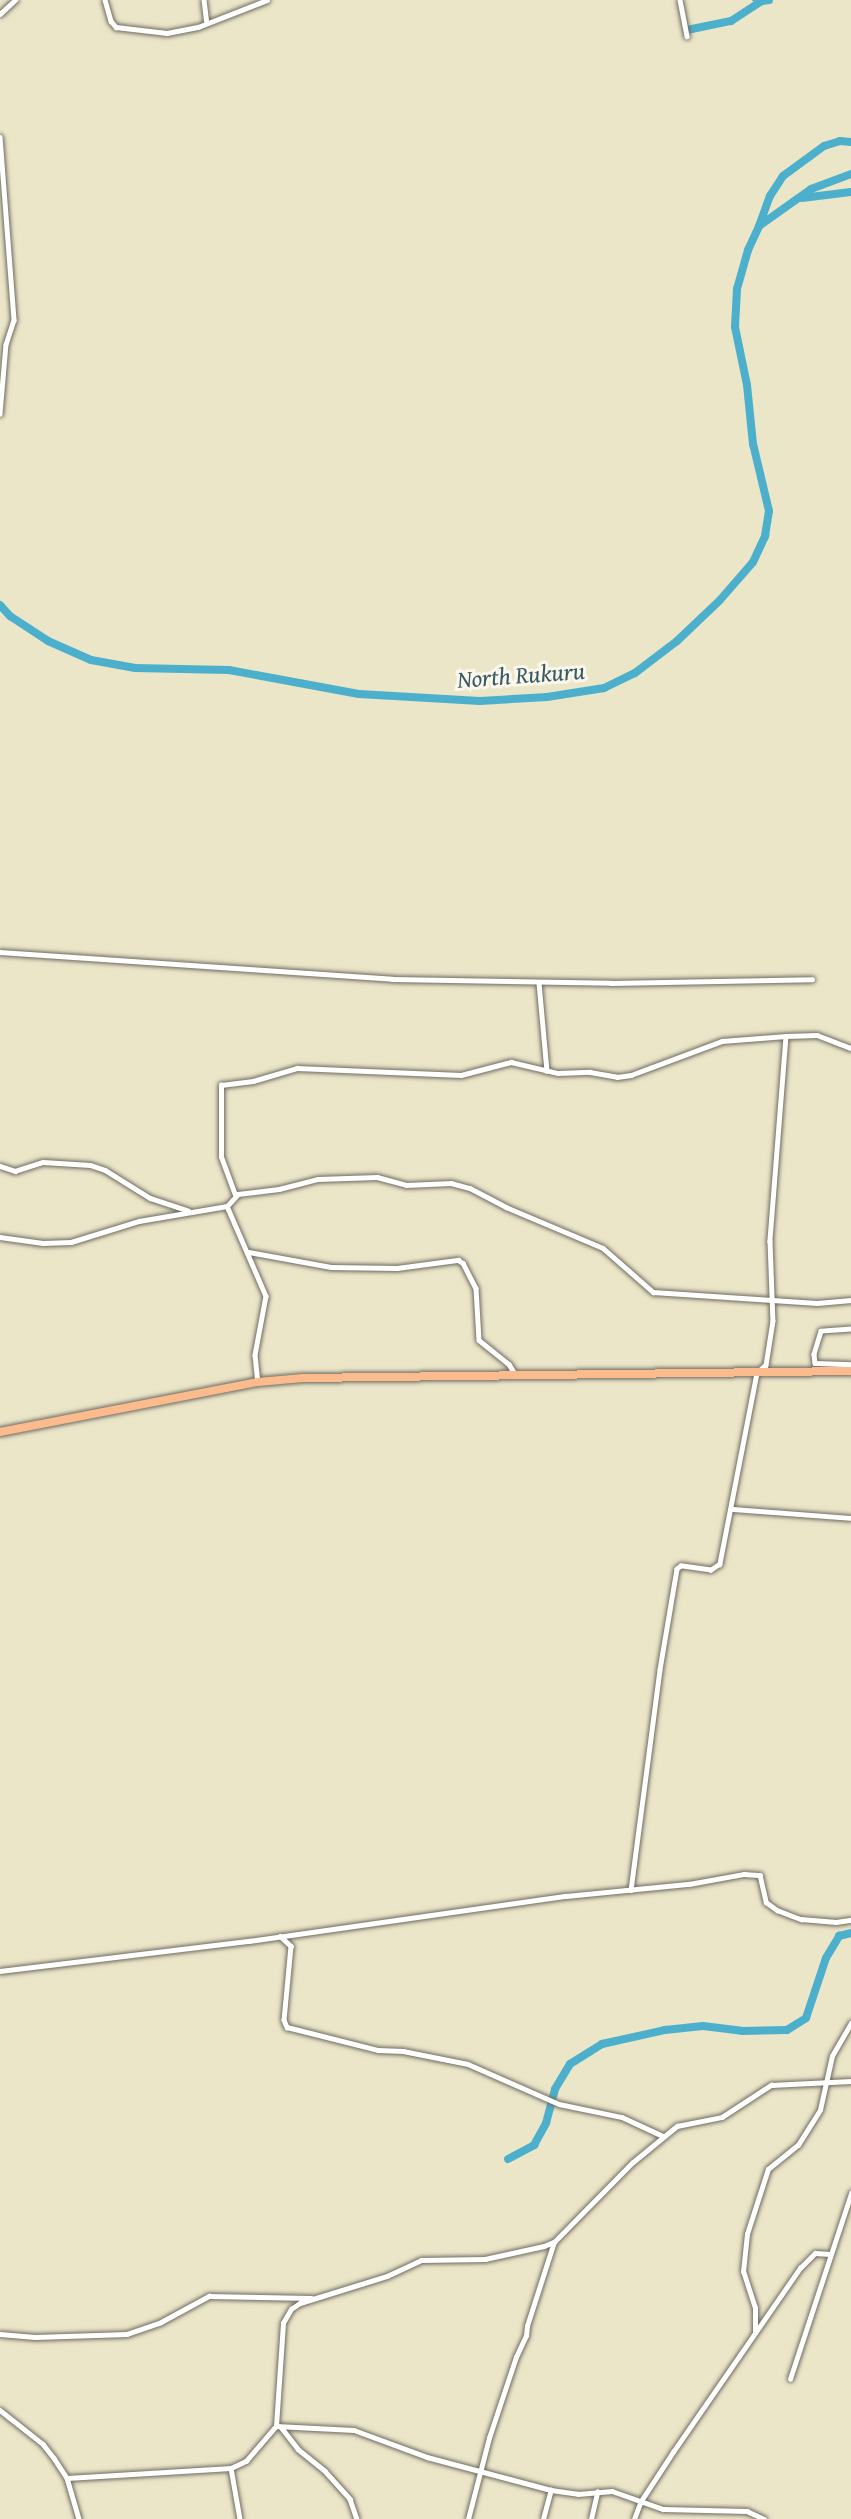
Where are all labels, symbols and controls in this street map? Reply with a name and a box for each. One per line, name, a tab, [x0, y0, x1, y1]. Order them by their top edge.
water label: North Rukuru	[456, 656, 586, 694]

